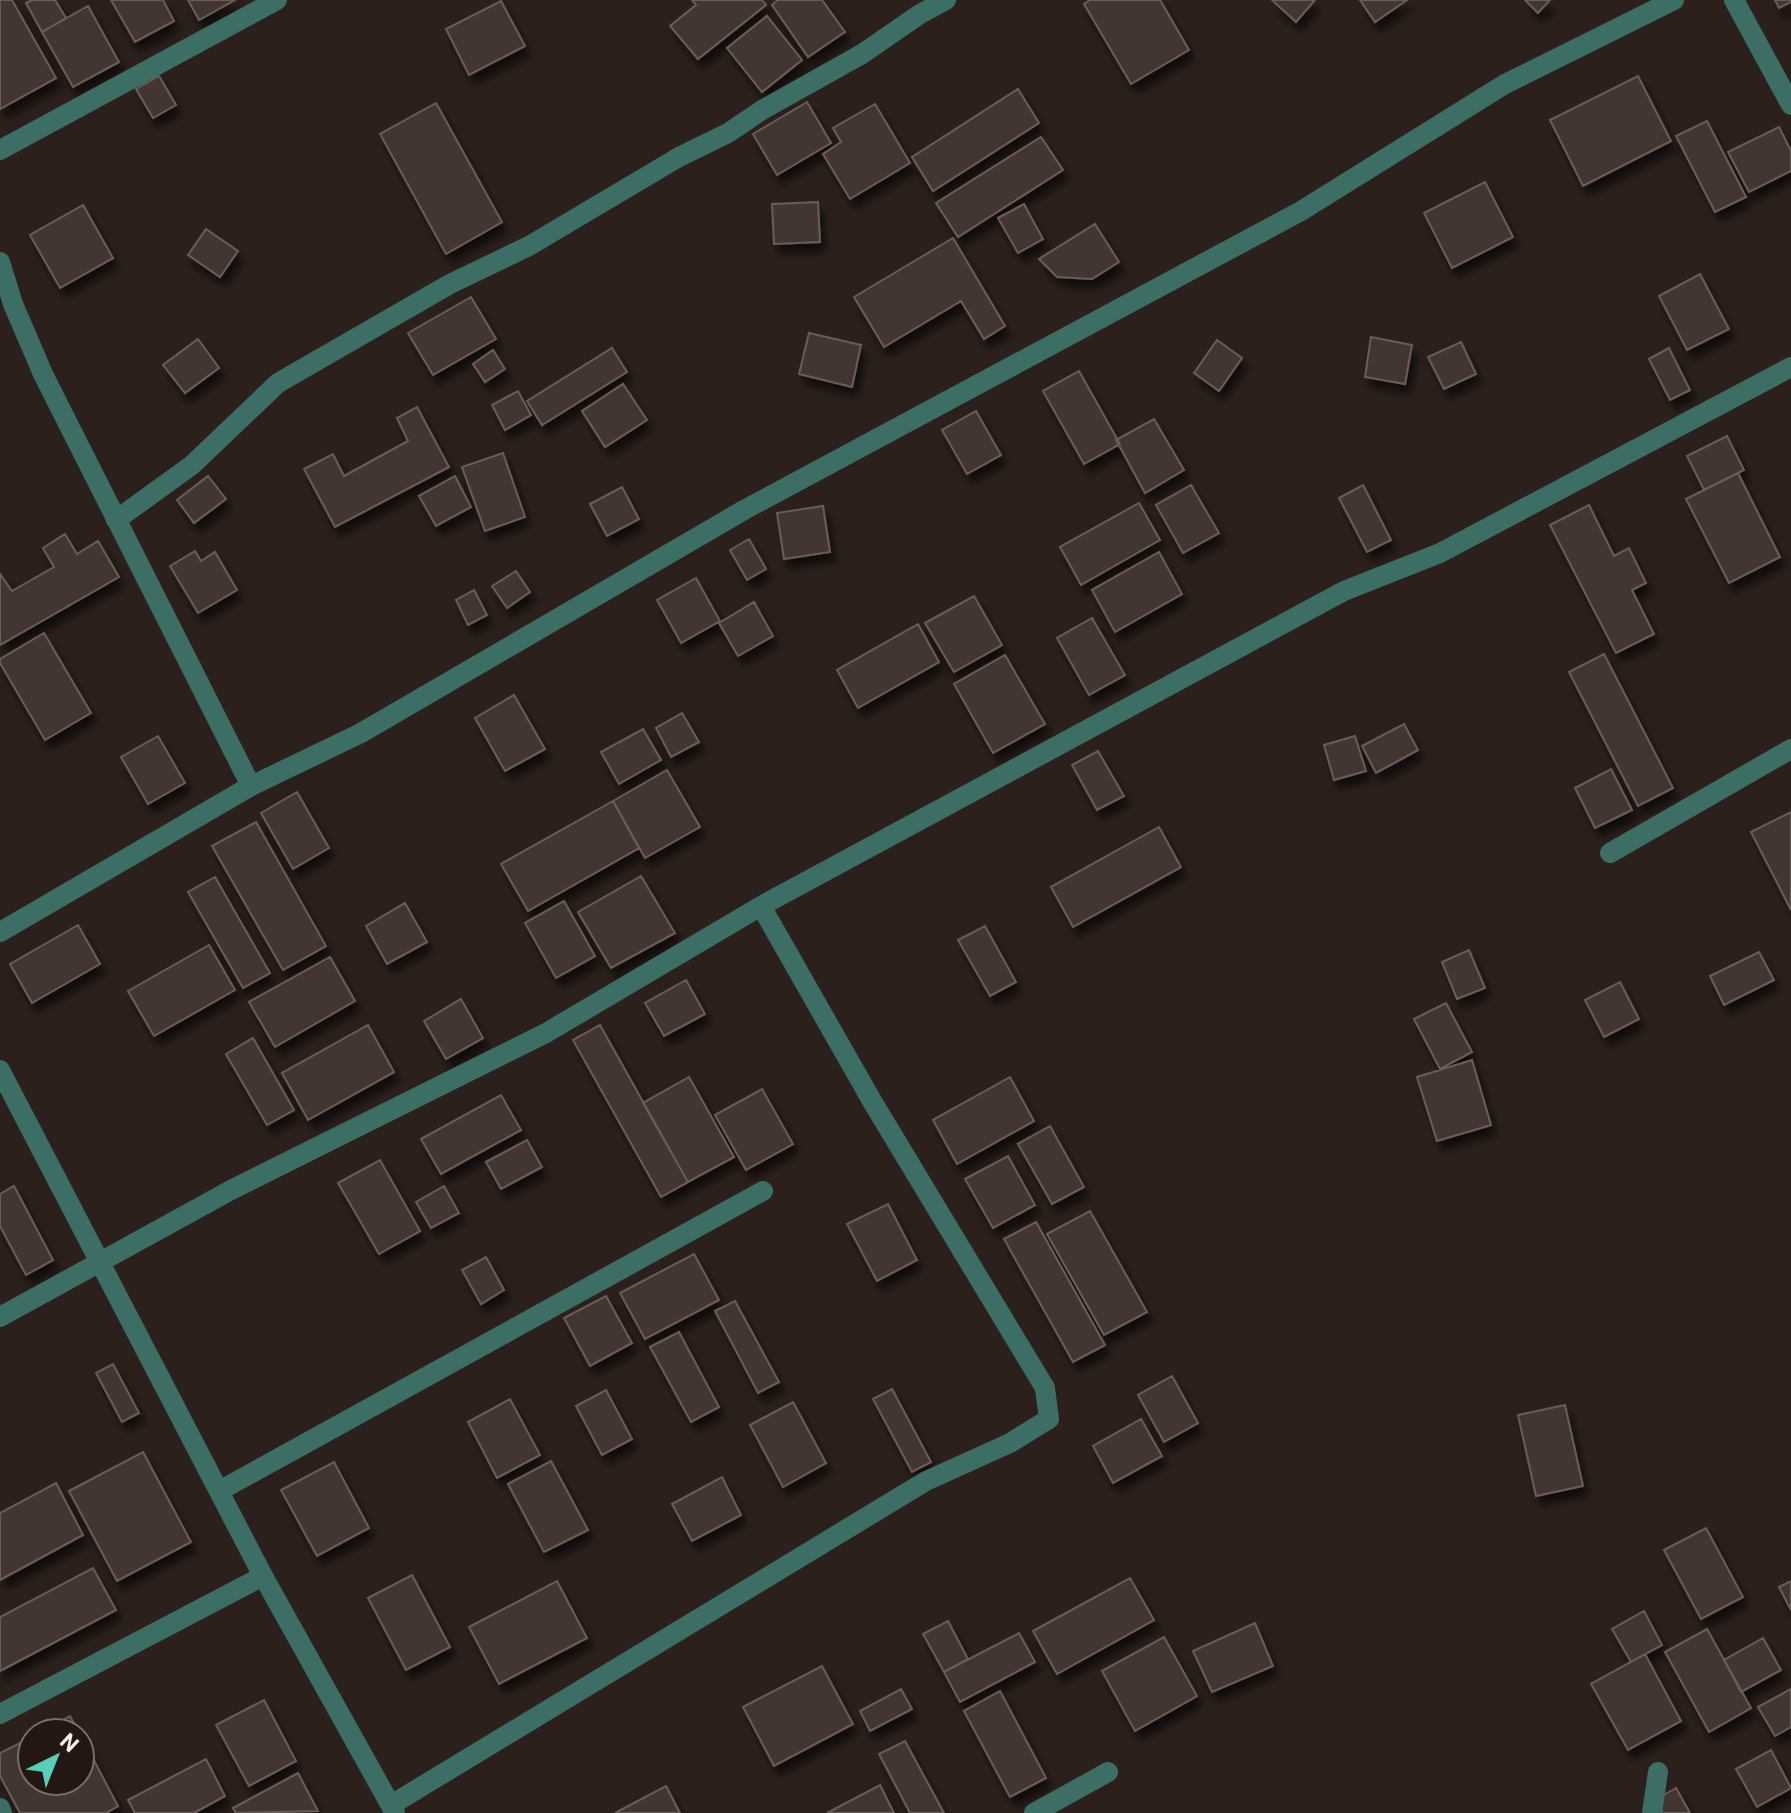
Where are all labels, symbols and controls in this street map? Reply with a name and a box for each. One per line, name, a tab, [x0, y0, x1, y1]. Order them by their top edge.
north arrow	[16, 1717, 96, 1797]
text: N	[55, 1728, 84, 1757]

